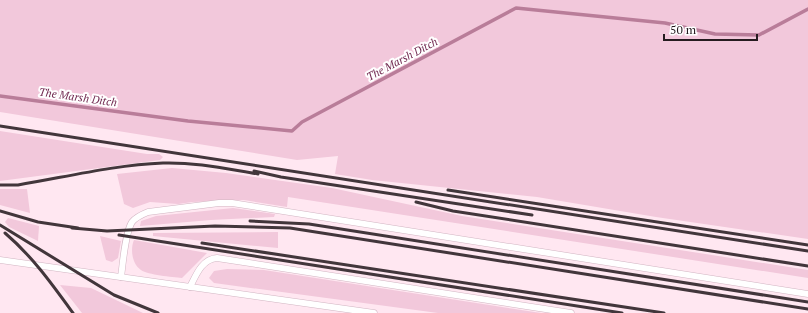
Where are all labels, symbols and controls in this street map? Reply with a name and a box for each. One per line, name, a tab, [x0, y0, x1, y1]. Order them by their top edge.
scale bar	[664, 16, 757, 42]
text: 50 m	[670, 22, 697, 37]
water label: The Marsh Ditch	[364, 34, 440, 84]
water label: The Marsh Ditch	[38, 85, 118, 109]

